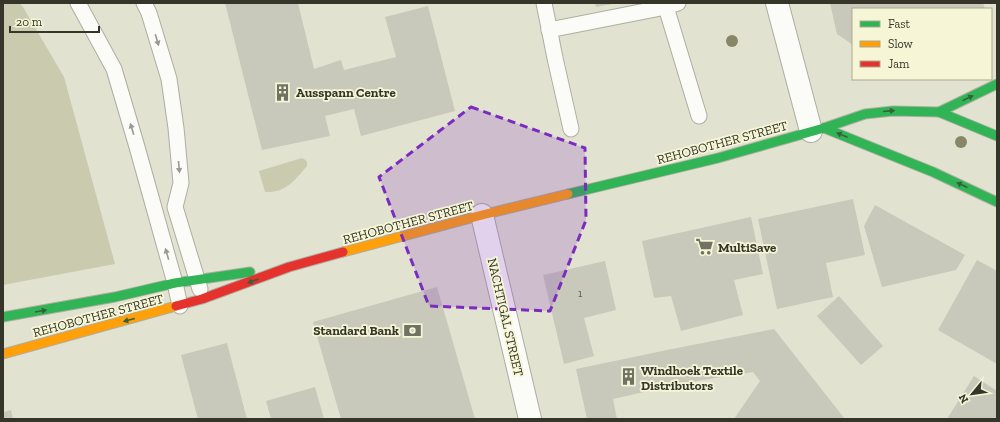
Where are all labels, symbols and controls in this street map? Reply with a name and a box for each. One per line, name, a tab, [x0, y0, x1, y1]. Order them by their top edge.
scale bar	[10, 8, 99, 34]
legend	[852, 8, 992, 80]
text: 20 m	[16, 15, 43, 29]
text: Fast	[888, 17, 911, 31]
one-way arrow	[154, 34, 160, 46]
text: Slow	[888, 37, 914, 51]
text: Jam	[888, 57, 910, 71]
building icon: Ausspann Centre	[273, 82, 293, 102]
place label: Ausspann Centre	[296, 85, 396, 100]
one-way arrow	[962, 95, 974, 101]
one-way arrow	[883, 108, 895, 115]
street label: REHOBOTHER STREET	[655, 118, 789, 167]
one-way arrow	[129, 123, 135, 135]
one-way arrow	[836, 132, 847, 138]
one-way arrow	[176, 161, 183, 173]
one-way arrow	[955, 182, 967, 188]
street label: REHOBOTHER STREET	[341, 198, 475, 247]
supermarket icon: MultiSave	[695, 237, 715, 257]
place label: MultiSave	[718, 240, 777, 255]
one-way arrow	[164, 248, 170, 260]
street label: NACHTIGAL STREET	[485, 256, 526, 378]
one-way arrow	[246, 278, 258, 284]
house number: 1	[578, 287, 583, 300]
street label: REHOBOTHER STREET	[31, 291, 165, 340]
one-way arrow	[35, 307, 47, 313]
one-way arrow	[123, 317, 135, 323]
bank icon: Standard Bank	[402, 320, 422, 340]
place label: Standard Bank	[313, 323, 399, 338]
place label: Windhoek Textile Distributors	[641, 363, 744, 393]
building icon: Windhoek Textile Distributors	[618, 367, 638, 387]
north arrow	[952, 374, 992, 414]
text: N	[956, 391, 971, 405]

